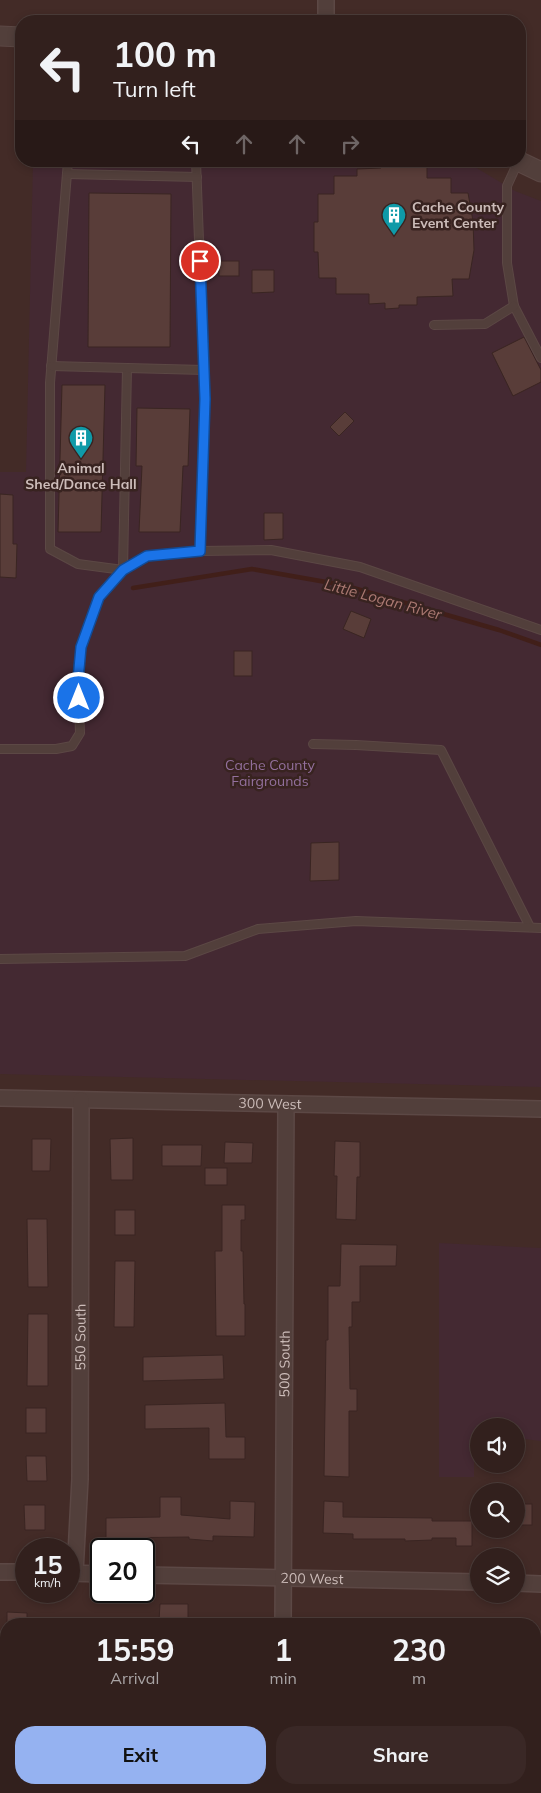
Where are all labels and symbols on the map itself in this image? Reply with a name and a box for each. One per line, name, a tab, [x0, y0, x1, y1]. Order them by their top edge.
place label: Cache County Event Center	[412, 198, 505, 232]
building icon: Cache County Event Center	[381, 202, 407, 236]
pin	[179, 240, 221, 282]
building icon: Animal Shed/Dance Hall	[68, 425, 94, 459]
place label: Animal Shed/Dance Hall	[25, 459, 137, 493]
water label: Little Logan River	[322, 574, 444, 624]
position arrow	[52, 671, 104, 723]
park label: Cache County Fairgrounds	[225, 756, 316, 790]
street label: 300 West	[238, 1094, 302, 1113]
street label: 550 South	[71, 1304, 89, 1371]
street label: 500 South	[275, 1331, 294, 1397]
speed limit sign: 20	[90, 1538, 155, 1603]
street label: 200 West	[280, 1569, 344, 1588]

